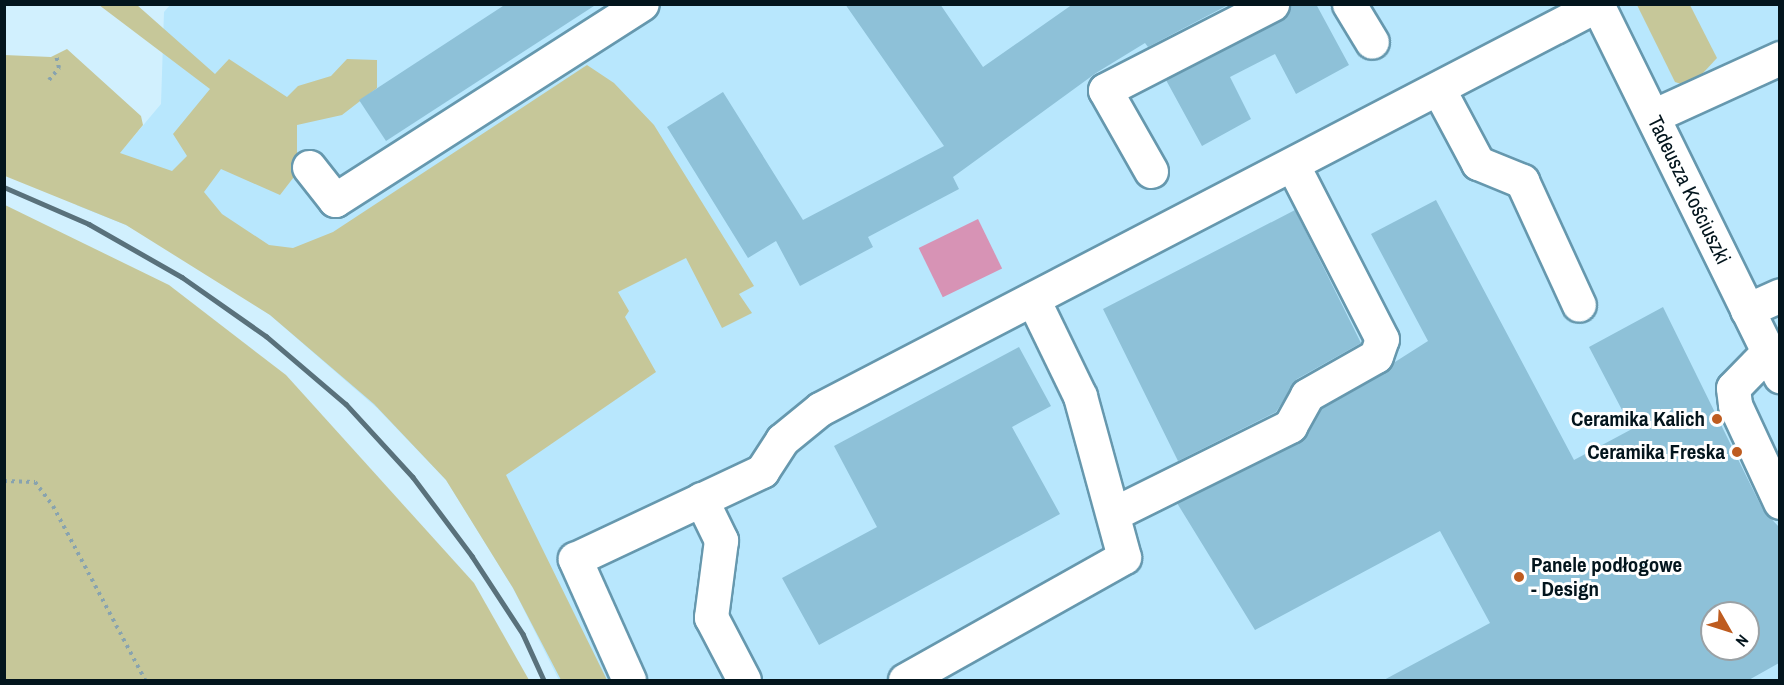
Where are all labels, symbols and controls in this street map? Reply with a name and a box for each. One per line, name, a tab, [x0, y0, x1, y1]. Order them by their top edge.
street label: Tadeusza Kościuszki	[1642, 112, 1736, 268]
place label: Ceramika Kalich	[1571, 406, 1705, 432]
marker: Ceramika Kalich	[1710, 412, 1724, 426]
place label: Ceramika Freska	[1587, 439, 1725, 465]
marker: Ceramika Freska	[1730, 445, 1744, 459]
place label: Panele podłogowe - Design	[1531, 552, 1682, 602]
marker: Panele podłogowe - Design	[1512, 570, 1526, 584]
north arrow	[1700, 601, 1760, 661]
text: N	[1731, 630, 1754, 652]

